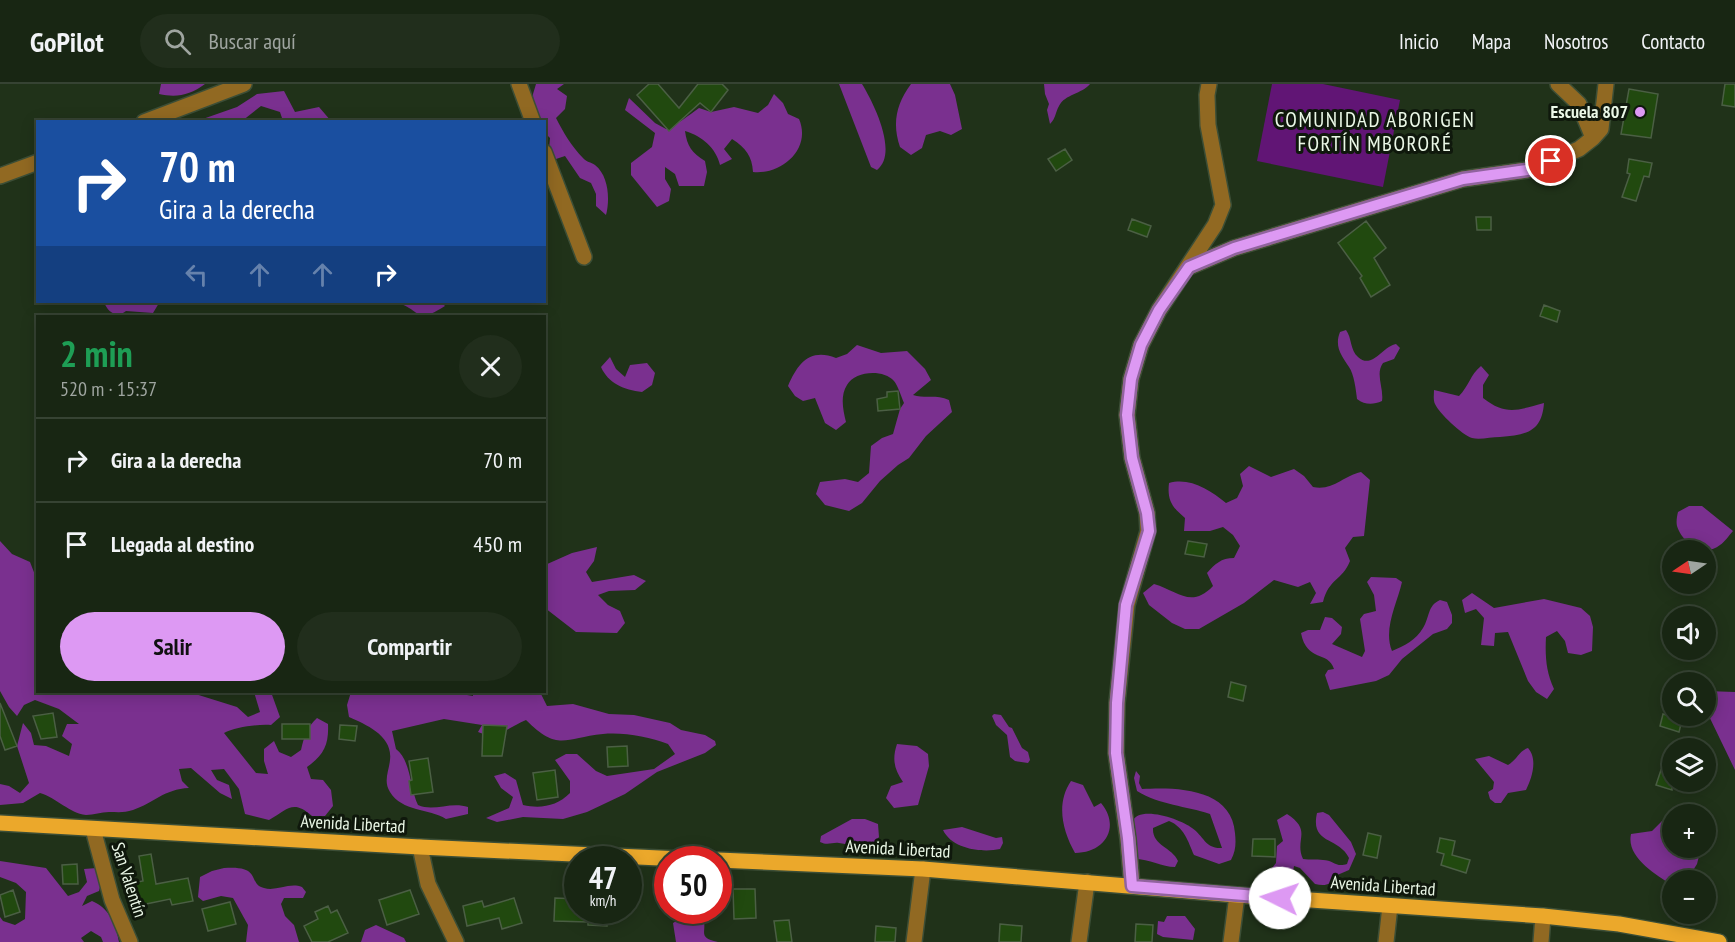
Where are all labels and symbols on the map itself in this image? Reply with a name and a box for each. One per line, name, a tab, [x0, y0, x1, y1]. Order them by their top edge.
place label: Escuela 807	[1551, 100, 1628, 123]
marker: Escuela 807	[1633, 105, 1647, 119]
district label: COMUNIDAD ABORIGEN FORTÍN MBORORÉ	[1275, 106, 1475, 157]
pin	[1525, 135, 1576, 186]
north arrow	[1662, 540, 1716, 594]
street label: Avenida Libertad	[300, 809, 406, 838]
street label: Avenida Libertad	[845, 834, 951, 863]
street label: San Valentín	[107, 840, 152, 920]
speed limit sign: 50	[654, 846, 732, 924]
position arrow	[1248, 866, 1312, 930]
street label: Avenida Libertad	[1330, 870, 1436, 901]

